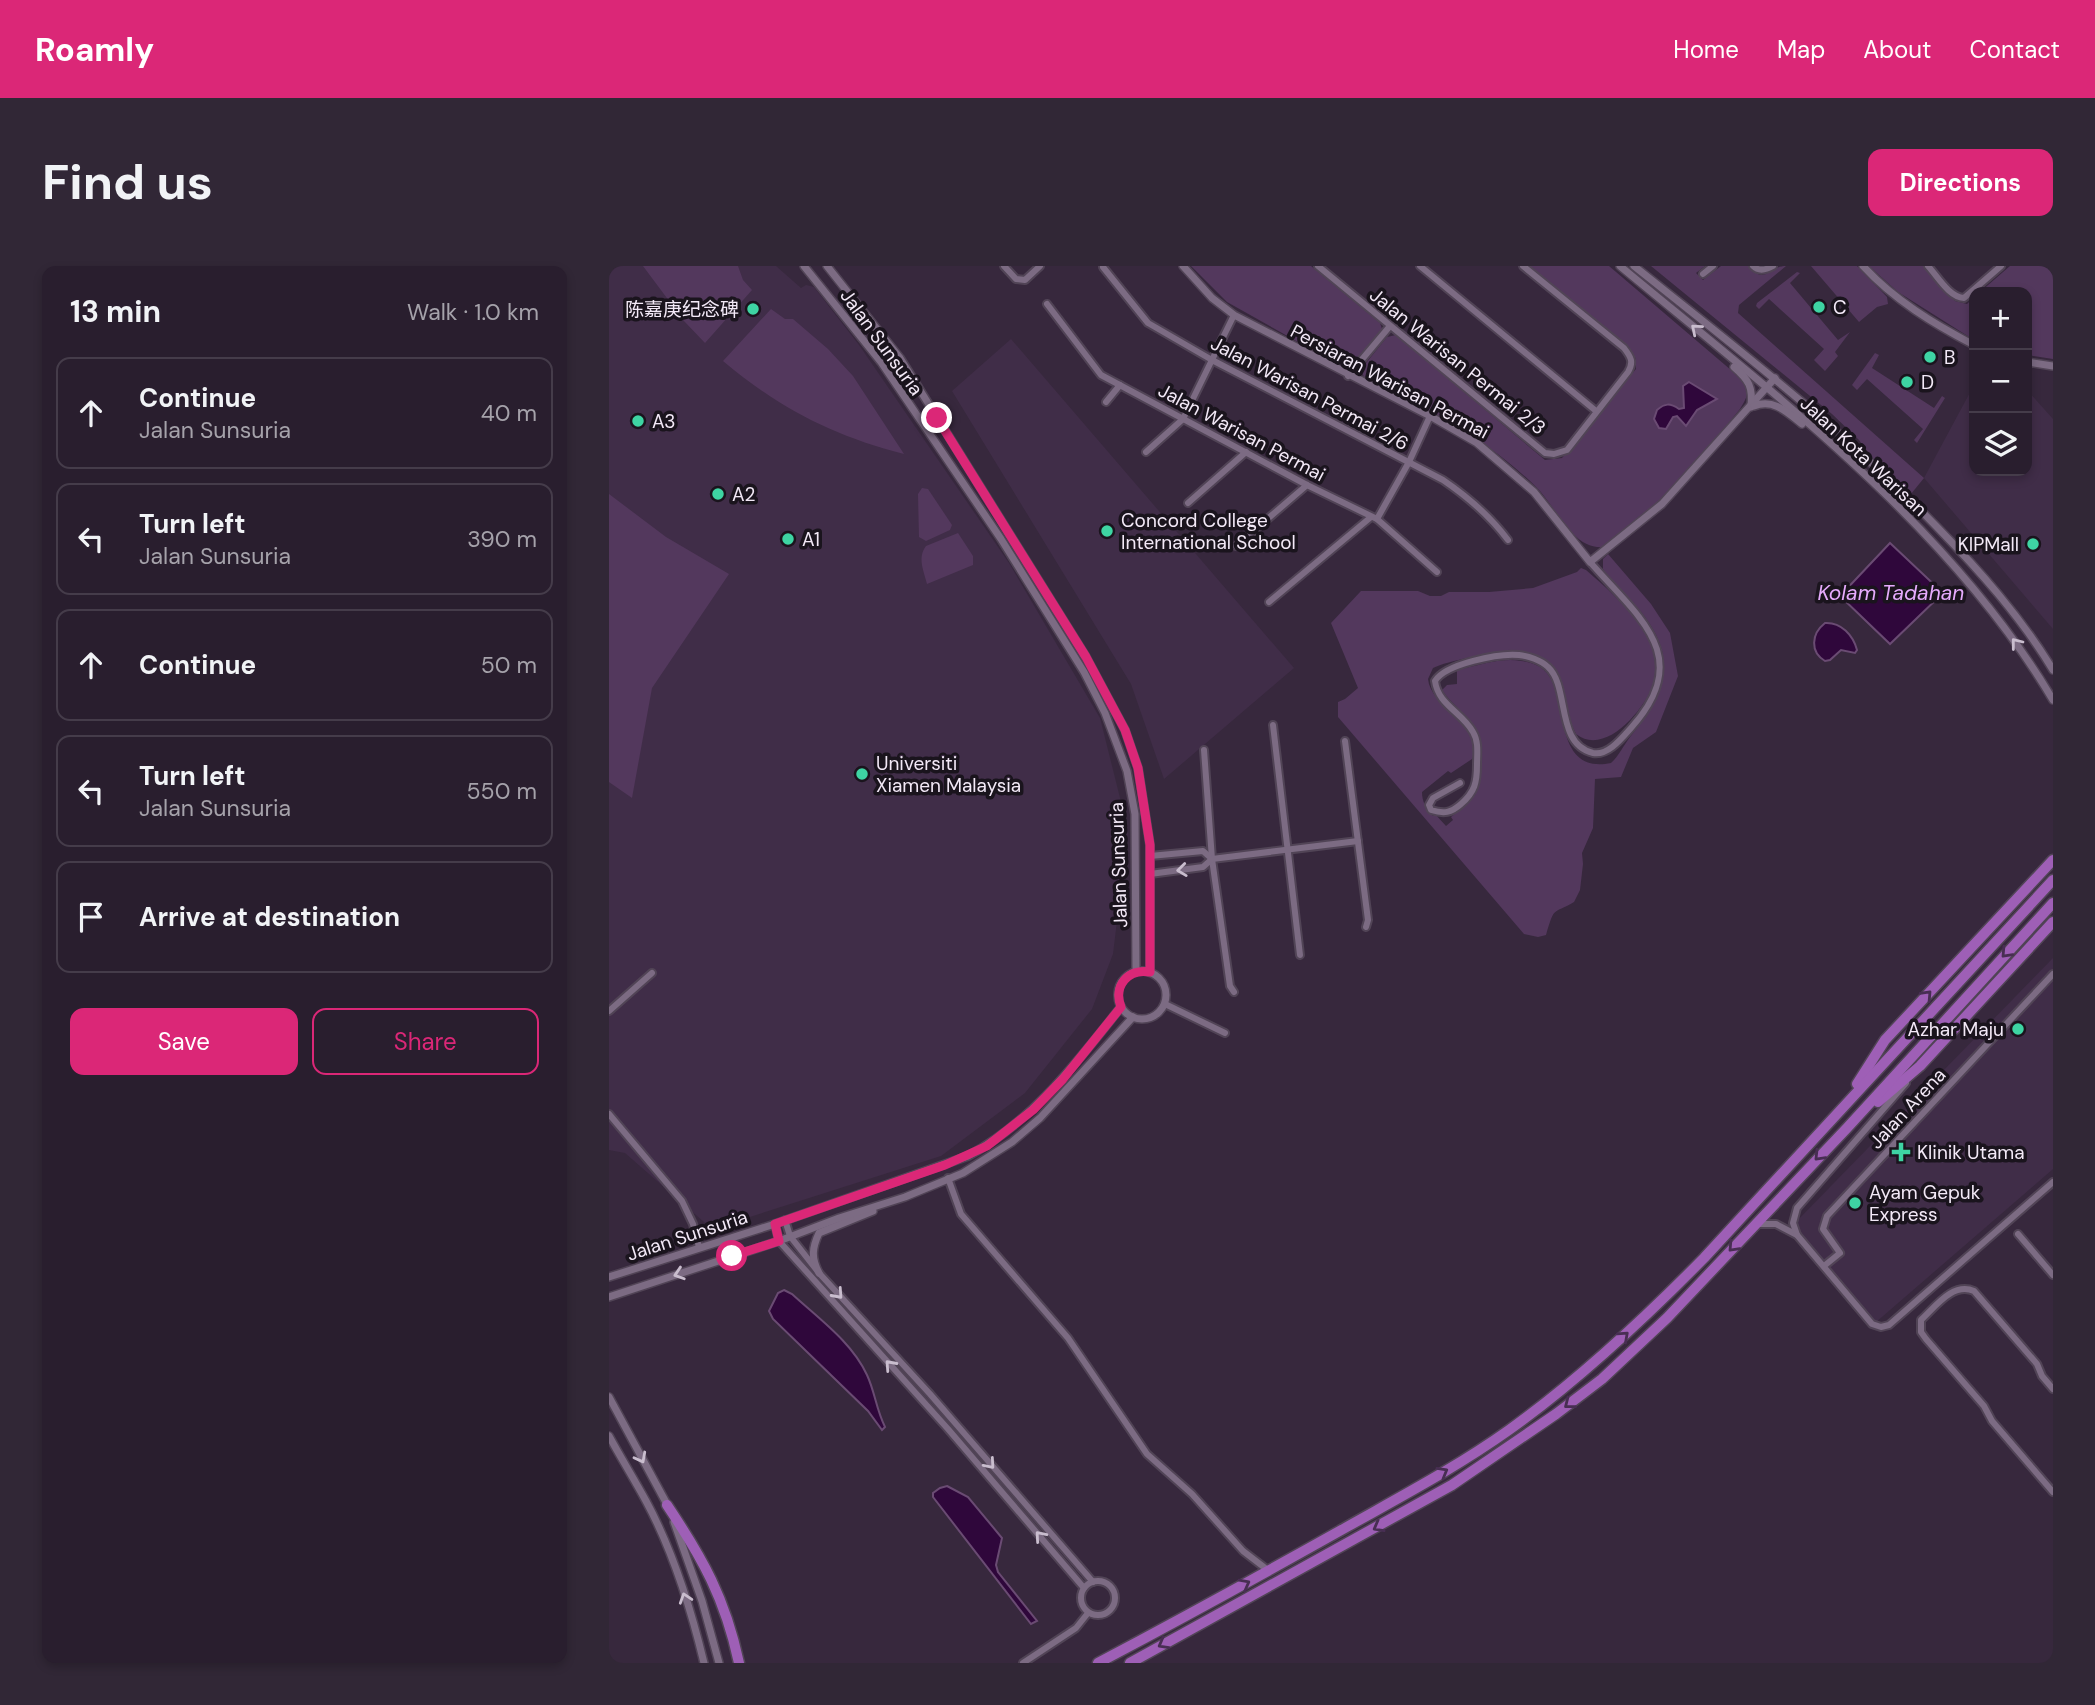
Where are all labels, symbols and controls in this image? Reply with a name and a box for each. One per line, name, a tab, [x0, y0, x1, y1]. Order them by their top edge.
text: Roamly	[35, 28, 154, 71]
text: Home	[1673, 34, 1739, 65]
text: Map	[1777, 34, 1825, 65]
text: About	[1863, 34, 1932, 65]
text: Contact	[1970, 34, 2060, 65]
button: Directions	[1868, 149, 2053, 216]
text: Find us	[42, 150, 213, 214]
street label: Jalan Warisan Permai 2/3	[1364, 283, 1551, 440]
street label: Jalan Sunsuria	[835, 284, 929, 400]
map controls	[1969, 287, 2032, 476]
button: +	[1969, 287, 2032, 350]
text: 13 min	[70, 292, 161, 331]
place label: C	[1833, 295, 1847, 320]
text: Walk · 1.0 km	[407, 297, 539, 327]
place label: 陈嘉庚纪念碑	[625, 297, 739, 322]
marker: C	[1811, 299, 1827, 315]
marker: 陈嘉庚纪念碑	[745, 301, 761, 317]
street label: Persiaran Warisan Permai	[1286, 318, 1493, 444]
one-way arrow	[1691, 325, 1704, 337]
street label: Jalan Warisan Permai 2/6	[1207, 331, 1413, 455]
place label: B	[1944, 345, 1955, 370]
marker: B	[1922, 349, 1938, 365]
button: −	[1969, 350, 2032, 413]
place label: D	[1921, 370, 1934, 395]
marker: D	[1899, 374, 1915, 390]
street label: Jalan Warisan Permai	[1155, 378, 1329, 486]
text: Continue	[139, 381, 256, 415]
street label: Jalan Kota Warisan	[1795, 391, 1932, 522]
icon: ahead	[72, 394, 110, 432]
text: 40 m	[481, 398, 537, 428]
route end	[921, 402, 952, 433]
place label: A3	[652, 409, 675, 434]
marker: A3	[630, 413, 646, 429]
button: layers	[1969, 413, 2032, 476]
text: Jalan Sunsuria	[139, 415, 291, 445]
place label: A2	[732, 482, 756, 507]
marker: A2	[710, 486, 726, 502]
text: Turn left	[139, 507, 246, 541]
place label: Concord College International School	[1121, 508, 1296, 555]
icon: left	[72, 520, 110, 558]
marker: Concord College International School	[1099, 523, 1115, 539]
text: 390 m	[467, 524, 537, 554]
place label: A1	[802, 527, 820, 552]
marker: A1	[780, 531, 796, 547]
place label: KIPMall	[1958, 532, 2019, 557]
marker: KIPMall	[2025, 536, 2041, 552]
text: Jalan Sunsuria	[139, 541, 291, 571]
water label: Kolam Tadahan	[1818, 579, 1964, 607]
one-way arrow	[2012, 638, 2025, 650]
icon: ahead	[72, 646, 110, 684]
text: Continue	[139, 648, 256, 682]
text: 50 m	[481, 650, 537, 680]
place label: Universiti Xiamen Malaysia	[876, 751, 1021, 798]
text: Turn left	[139, 759, 246, 793]
marker: Universiti Xiamen Malaysia	[854, 766, 870, 782]
icon: left	[72, 772, 110, 810]
text: 550 m	[467, 776, 537, 806]
text: Jalan Sunsuria	[139, 793, 291, 823]
street label: Jalan Sunsuria	[1104, 802, 1133, 928]
one-way arrow	[1177, 862, 1188, 877]
icon: arrive	[72, 898, 110, 936]
text: Arrive at destination	[139, 900, 400, 934]
one-way arrow	[2002, 945, 2015, 958]
one-way arrow	[1919, 990, 1931, 1003]
button: Save	[70, 1008, 298, 1075]
button: Share	[312, 1008, 539, 1075]
place label: Azhar Maju	[1908, 1017, 2004, 1042]
marker: Azhar Maju	[2010, 1021, 2026, 1037]
street label: Jalan Arena	[1864, 1063, 1951, 1154]
place label: Klinik Utama	[1917, 1140, 2024, 1165]
marker: Klinik Utama	[1891, 1142, 1911, 1162]
one-way arrow	[1815, 1148, 1828, 1161]
place label: Ayam Gepuk Express	[1869, 1180, 1981, 1227]
marker: Ayam Gepuk Express	[1847, 1195, 1863, 1211]
street label: Jalan Sunsuria	[624, 1204, 751, 1267]
one-way arrow	[1728, 1239, 1741, 1252]
route start	[716, 1240, 747, 1271]
one-way arrow	[673, 1265, 685, 1280]
one-way arrow	[830, 1286, 843, 1299]
one-way arrow	[1616, 1332, 1629, 1344]
one-way arrow	[886, 1360, 898, 1373]
one-way arrow	[1564, 1396, 1577, 1409]
one-way arrow	[633, 1450, 647, 1463]
one-way arrow	[982, 1456, 994, 1469]
one-way arrow	[1435, 1468, 1448, 1481]
one-way arrow	[1372, 1519, 1385, 1532]
one-way arrow	[1036, 1531, 1048, 1544]
one-way arrow	[1237, 1579, 1250, 1592]
one-way arrow	[679, 1592, 693, 1604]
one-way arrow	[1158, 1636, 1170, 1649]

